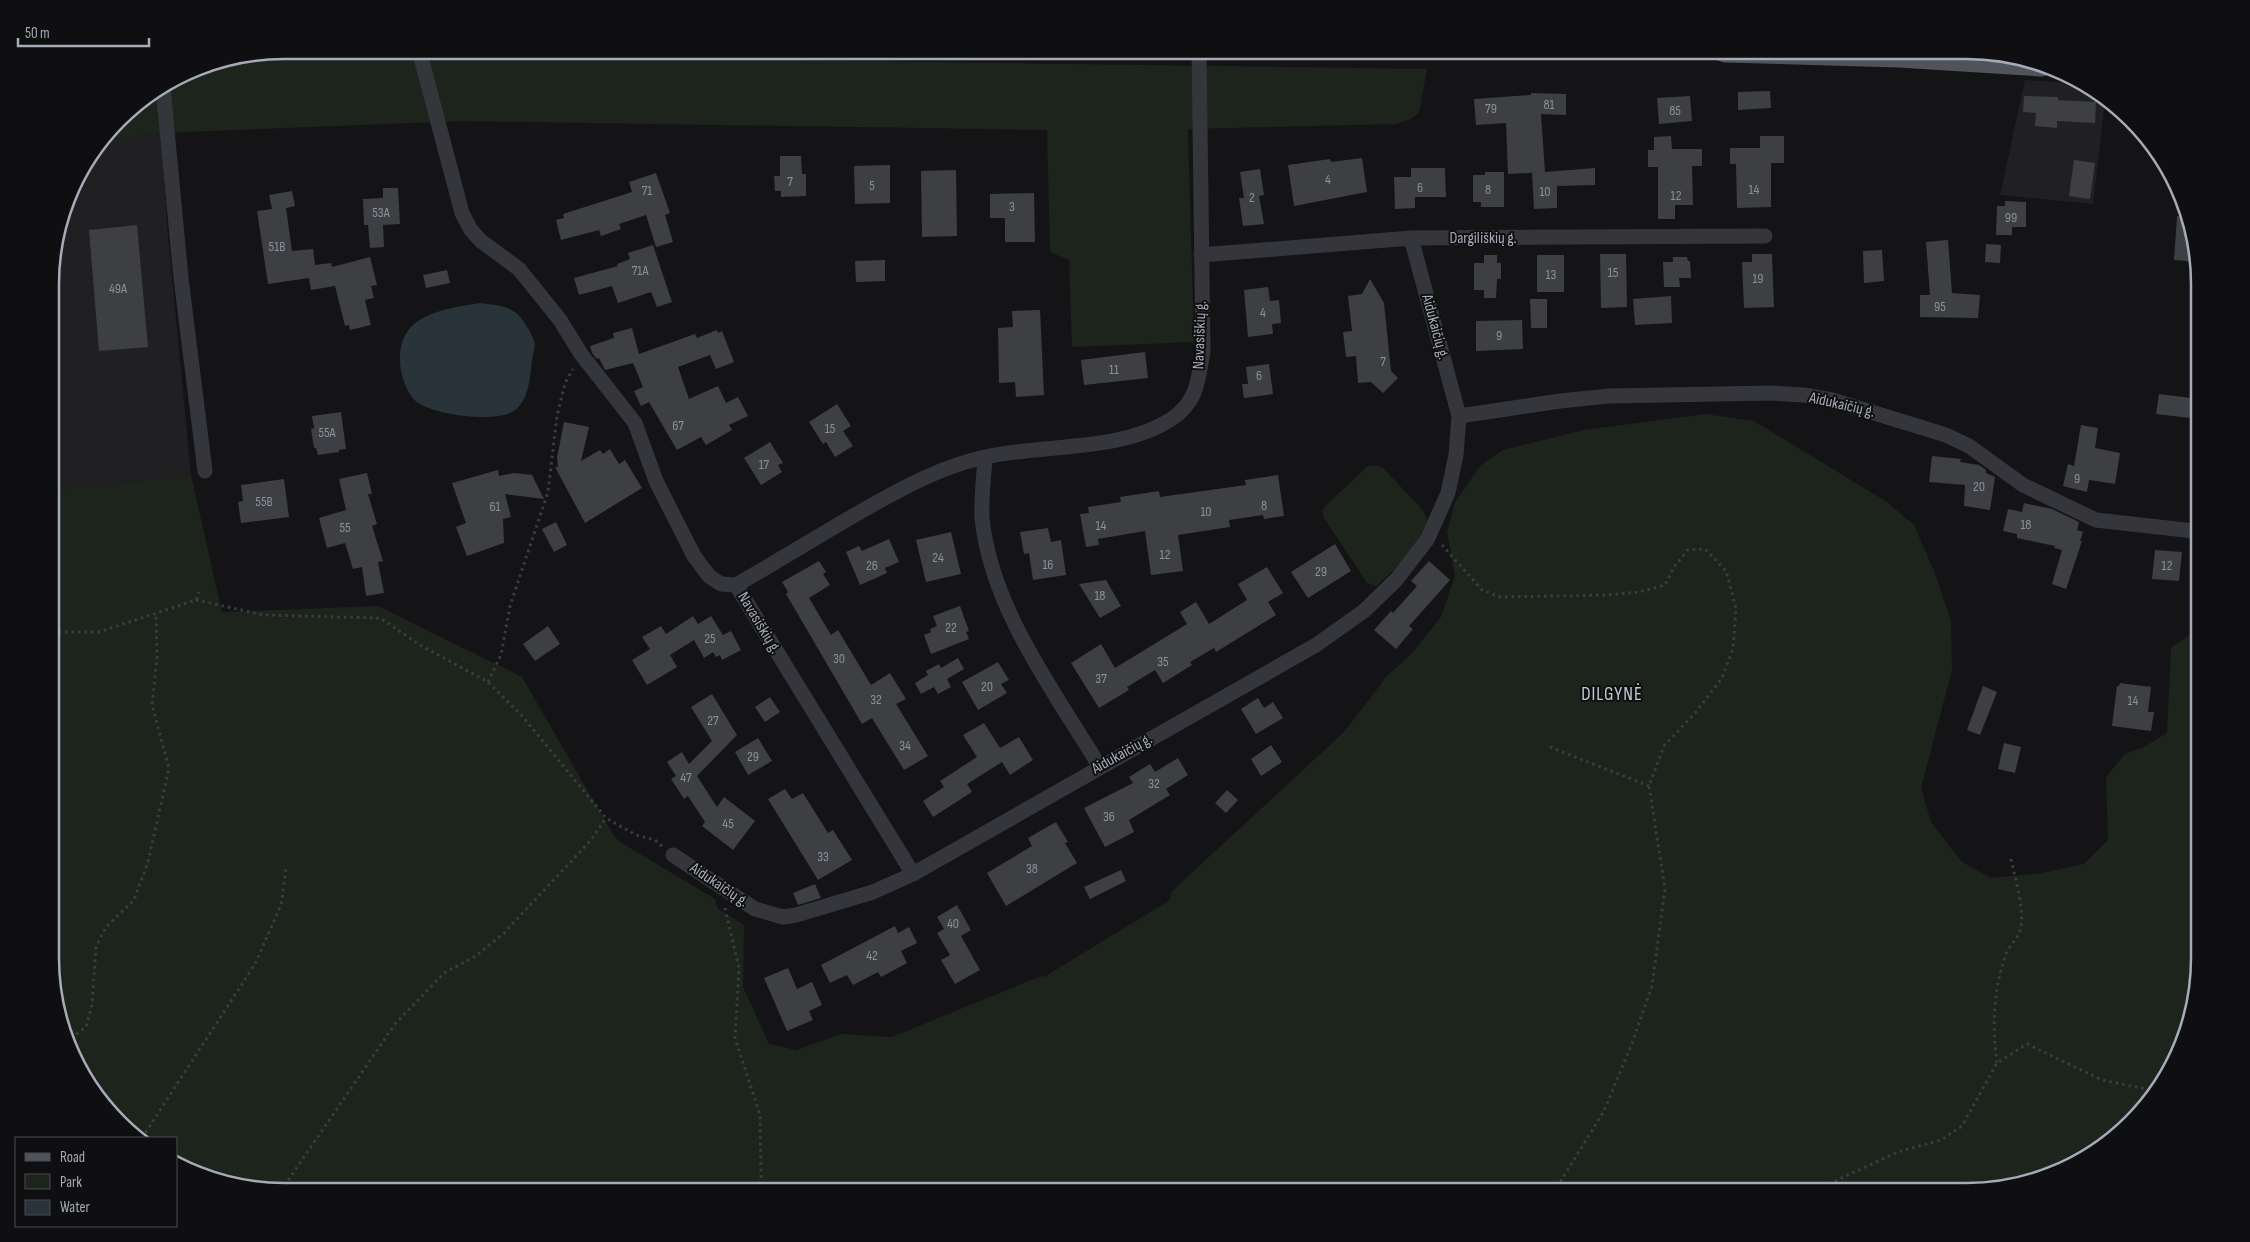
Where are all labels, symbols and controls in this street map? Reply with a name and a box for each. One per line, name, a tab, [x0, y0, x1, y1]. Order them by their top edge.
scale bar	[18, 15, 149, 47]
text: 50 m	[25, 24, 50, 43]
house number: 81	[1543, 96, 1555, 113]
house number: 79	[1485, 100, 1497, 117]
house number: 85	[1669, 102, 1681, 119]
house number: 4	[1325, 171, 1331, 188]
house number: 7	[787, 173, 793, 190]
house number: 5	[869, 177, 875, 194]
house number: 6	[1417, 179, 1423, 196]
house number: 8	[1485, 181, 1491, 198]
house number: 14	[1749, 181, 1760, 198]
house number: 71	[642, 182, 652, 199]
house number: 10	[1539, 183, 1551, 200]
house number: 12	[1671, 187, 1682, 204]
house number: 2	[1249, 189, 1255, 206]
house number: 3	[1009, 198, 1015, 215]
house number: 53A	[372, 204, 391, 221]
house number: 99	[2005, 209, 2017, 226]
street label: Dargiliškių g.	[1449, 229, 1517, 248]
house number: 51B	[269, 238, 285, 255]
house number: 71A	[632, 262, 649, 279]
house number: 15	[1608, 264, 1619, 281]
house number: 13	[1546, 266, 1557, 283]
house number: 19	[1752, 270, 1764, 287]
house number: 49A	[109, 280, 128, 297]
street label: Aidukaičių g.	[1417, 291, 1453, 362]
house number: 95	[1934, 298, 1946, 315]
street label: Navasiškių g.	[1189, 300, 1211, 370]
house number: 4	[1260, 304, 1266, 321]
house number: 9	[1496, 327, 1502, 344]
house number: 7	[1380, 353, 1386, 370]
house number: 11	[1109, 361, 1119, 378]
house number: 6	[1256, 367, 1262, 384]
street label: Aidukaičių g.	[1807, 388, 1877, 422]
house number: 67	[672, 417, 684, 434]
house number: 15	[825, 420, 836, 437]
house number: 55A	[318, 424, 337, 441]
house number: 17	[759, 456, 770, 473]
house number: 9	[2074, 470, 2080, 487]
house number: 20	[1973, 478, 1985, 495]
house number: 55B	[255, 493, 273, 510]
house number: 8	[1261, 497, 1267, 514]
house number: 61	[489, 498, 501, 515]
house number: 10	[1200, 503, 1212, 520]
house number: 18	[2020, 516, 2032, 533]
house number: 14	[1096, 517, 1107, 534]
house number: 55	[339, 519, 351, 536]
house number: 12	[1160, 546, 1171, 563]
house number: 24	[932, 549, 944, 566]
house number: 16	[1042, 556, 1054, 573]
house number: 26	[866, 557, 878, 574]
house number: 12	[2162, 557, 2173, 574]
house number: 29	[1315, 563, 1327, 580]
house number: 18	[1094, 587, 1106, 604]
street label: Navasiškių g.	[733, 589, 785, 657]
house number: 22	[945, 619, 957, 636]
house number: 25	[704, 630, 716, 647]
house number: 30	[833, 650, 845, 667]
house number: 35	[1157, 653, 1169, 670]
house number: 37	[1095, 670, 1107, 687]
house number: 20	[981, 678, 993, 695]
district label: DILGYNĖ	[1581, 683, 1643, 706]
house number: 32	[870, 691, 882, 708]
house number: 14	[2128, 692, 2139, 709]
house number: 27	[707, 712, 719, 729]
street label: Aidukaičių g.	[1087, 730, 1156, 779]
house number: 34	[899, 737, 911, 754]
house number: 29	[747, 748, 759, 765]
house number: 47	[680, 769, 692, 786]
house number: 32	[1148, 775, 1160, 792]
house number: 36	[1103, 808, 1115, 825]
house number: 45	[722, 815, 734, 832]
house number: 33	[817, 848, 829, 865]
street label: Aidukaičių g.	[685, 858, 752, 911]
house number: 38	[1026, 860, 1038, 877]
house number: 40	[947, 915, 959, 932]
house number: 42	[866, 947, 878, 964]
legend	[15, 1137, 178, 1227]
text: Road	[60, 1148, 85, 1167]
text: Park	[60, 1173, 82, 1192]
text: Water	[60, 1198, 91, 1217]

